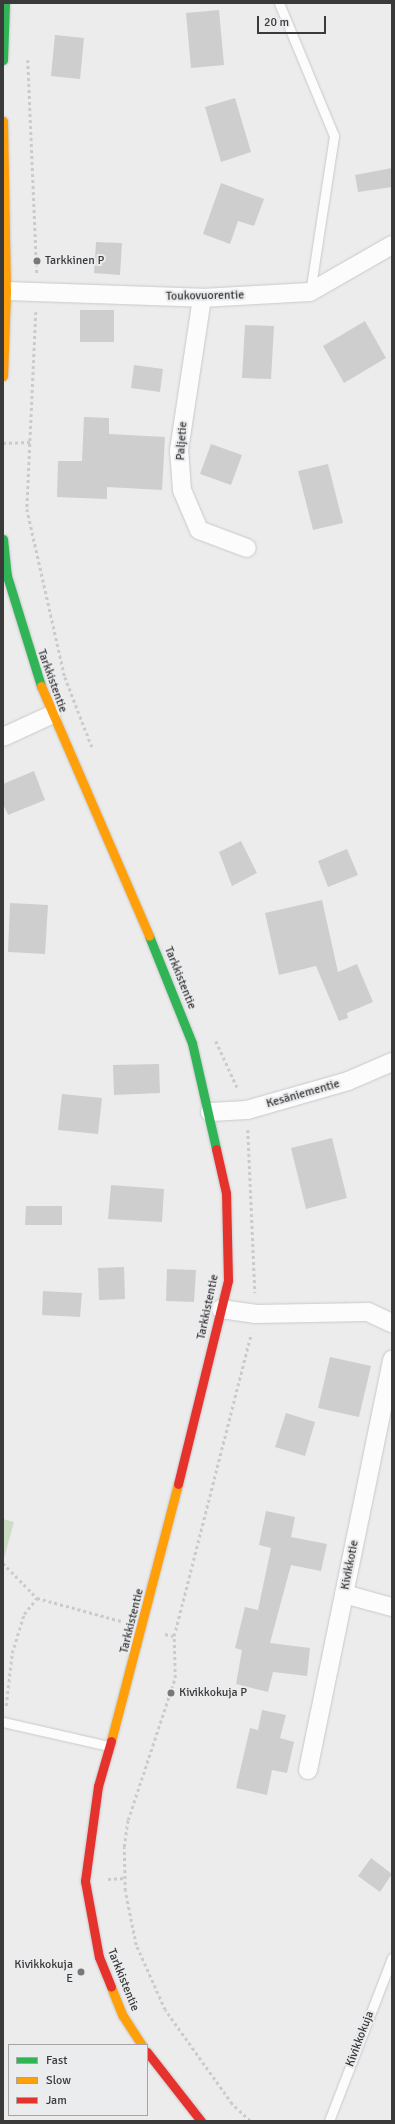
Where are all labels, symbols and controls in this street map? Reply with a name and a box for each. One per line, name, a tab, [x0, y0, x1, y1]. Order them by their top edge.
scale bar	[259, 8, 328, 34]
text: 20 m	[264, 15, 289, 30]
place label: Tarkkinen P	[45, 254, 104, 268]
marker: Tarkkinen P	[32, 256, 42, 266]
street label: Toukovuorentie	[166, 288, 244, 304]
street label: Paljetie	[173, 421, 191, 461]
street label: Tarkkistentie	[34, 647, 70, 715]
street label: Tarkkistentie	[161, 945, 199, 1011]
street label: Kesäniementie	[265, 1077, 341, 1111]
street label: Tarkkistentie	[194, 1273, 222, 1341]
street label: Kivikkotie	[338, 1539, 362, 1591]
street label: Tarkkistentie	[117, 1587, 147, 1655]
place label: Kivikkokuja P	[179, 1686, 247, 1700]
marker: Kivikkokuja P	[166, 1688, 176, 1698]
street label: Tarkkistentie	[104, 1947, 142, 2013]
place label: Kivikkokuja E	[14, 1958, 73, 1986]
marker: Kivikkokuja E	[76, 1967, 86, 1977]
street label: Kivikkokuja	[343, 2009, 377, 2069]
legend	[8, 2044, 148, 2116]
text: Fast	[46, 2053, 67, 2068]
text: Slow	[46, 2073, 71, 2088]
text: Jam	[46, 2093, 67, 2108]

